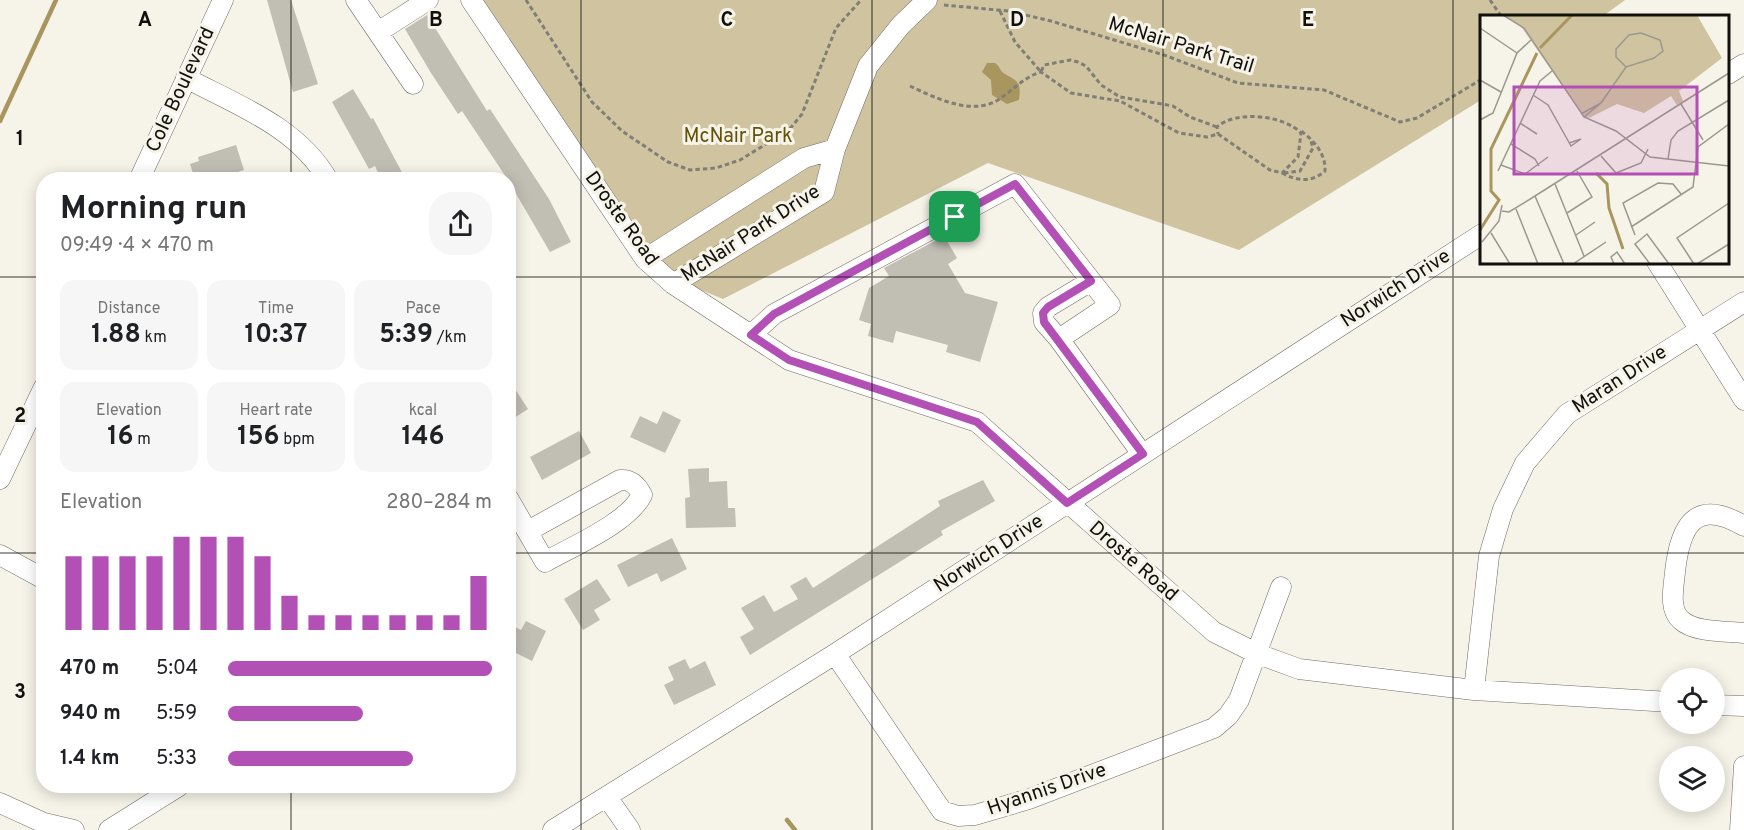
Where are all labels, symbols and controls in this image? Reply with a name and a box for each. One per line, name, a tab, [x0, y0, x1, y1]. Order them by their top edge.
text: A	[138, 8, 152, 34]
text: B	[429, 8, 443, 34]
text: C	[721, 8, 733, 34]
text: D	[1010, 8, 1024, 34]
text: E	[1302, 8, 1314, 34]
street label: McNair Park Trail	[1105, 11, 1257, 81]
inset map	[1480, 15, 1729, 264]
street label: Cole Boulevard	[141, 23, 221, 157]
park label: McNair Park	[683, 124, 793, 150]
text: 1	[16, 127, 24, 153]
street label: Droste Road	[578, 167, 664, 271]
street label: McNair Park Drive	[676, 179, 826, 289]
text: Morning run	[60, 189, 247, 231]
pin	[929, 191, 980, 242]
button: share	[429, 192, 492, 255]
icon: arrive	[938, 200, 971, 233]
text: 09:49 · 4 × 470 m	[60, 233, 214, 259]
street label: Norwich Drive	[1336, 244, 1456, 334]
text: Distance	[98, 299, 160, 319]
text: Time	[258, 299, 294, 319]
text: Pace	[405, 299, 441, 319]
text: 1.88	[91, 319, 141, 352]
text: 10:37	[245, 319, 307, 352]
text: 5:39	[379, 319, 433, 352]
text: km	[141, 328, 167, 348]
text: /km	[433, 328, 467, 348]
street label: Maran Drive	[1568, 340, 1672, 420]
text: Elevation	[96, 401, 162, 421]
text: Heart rate	[239, 401, 313, 421]
text: kcal	[409, 401, 437, 421]
text: 2	[14, 404, 26, 430]
text: 16	[107, 421, 134, 454]
text: 156	[237, 421, 280, 454]
text: 146	[401, 421, 445, 454]
text: m	[134, 430, 151, 450]
text: bpm	[280, 430, 315, 450]
text: Elevation	[60, 490, 142, 516]
text: 280–284 m	[386, 490, 492, 516]
street label: Norwich Drive	[929, 509, 1049, 599]
street label: Droste Road	[1083, 516, 1183, 608]
text: 470 m	[60, 656, 119, 682]
text: 5:04	[156, 656, 198, 682]
map controls	[1659, 668, 1725, 812]
button: locate	[1659, 668, 1725, 734]
text: 3	[14, 680, 26, 706]
text: 940 m	[60, 701, 121, 727]
text: 5:59	[156, 701, 197, 727]
text: 1.4 km	[60, 746, 120, 772]
text: 5:33	[156, 746, 197, 772]
button: layers	[1659, 746, 1725, 812]
street label: Hyannis Drive	[984, 757, 1110, 823]

